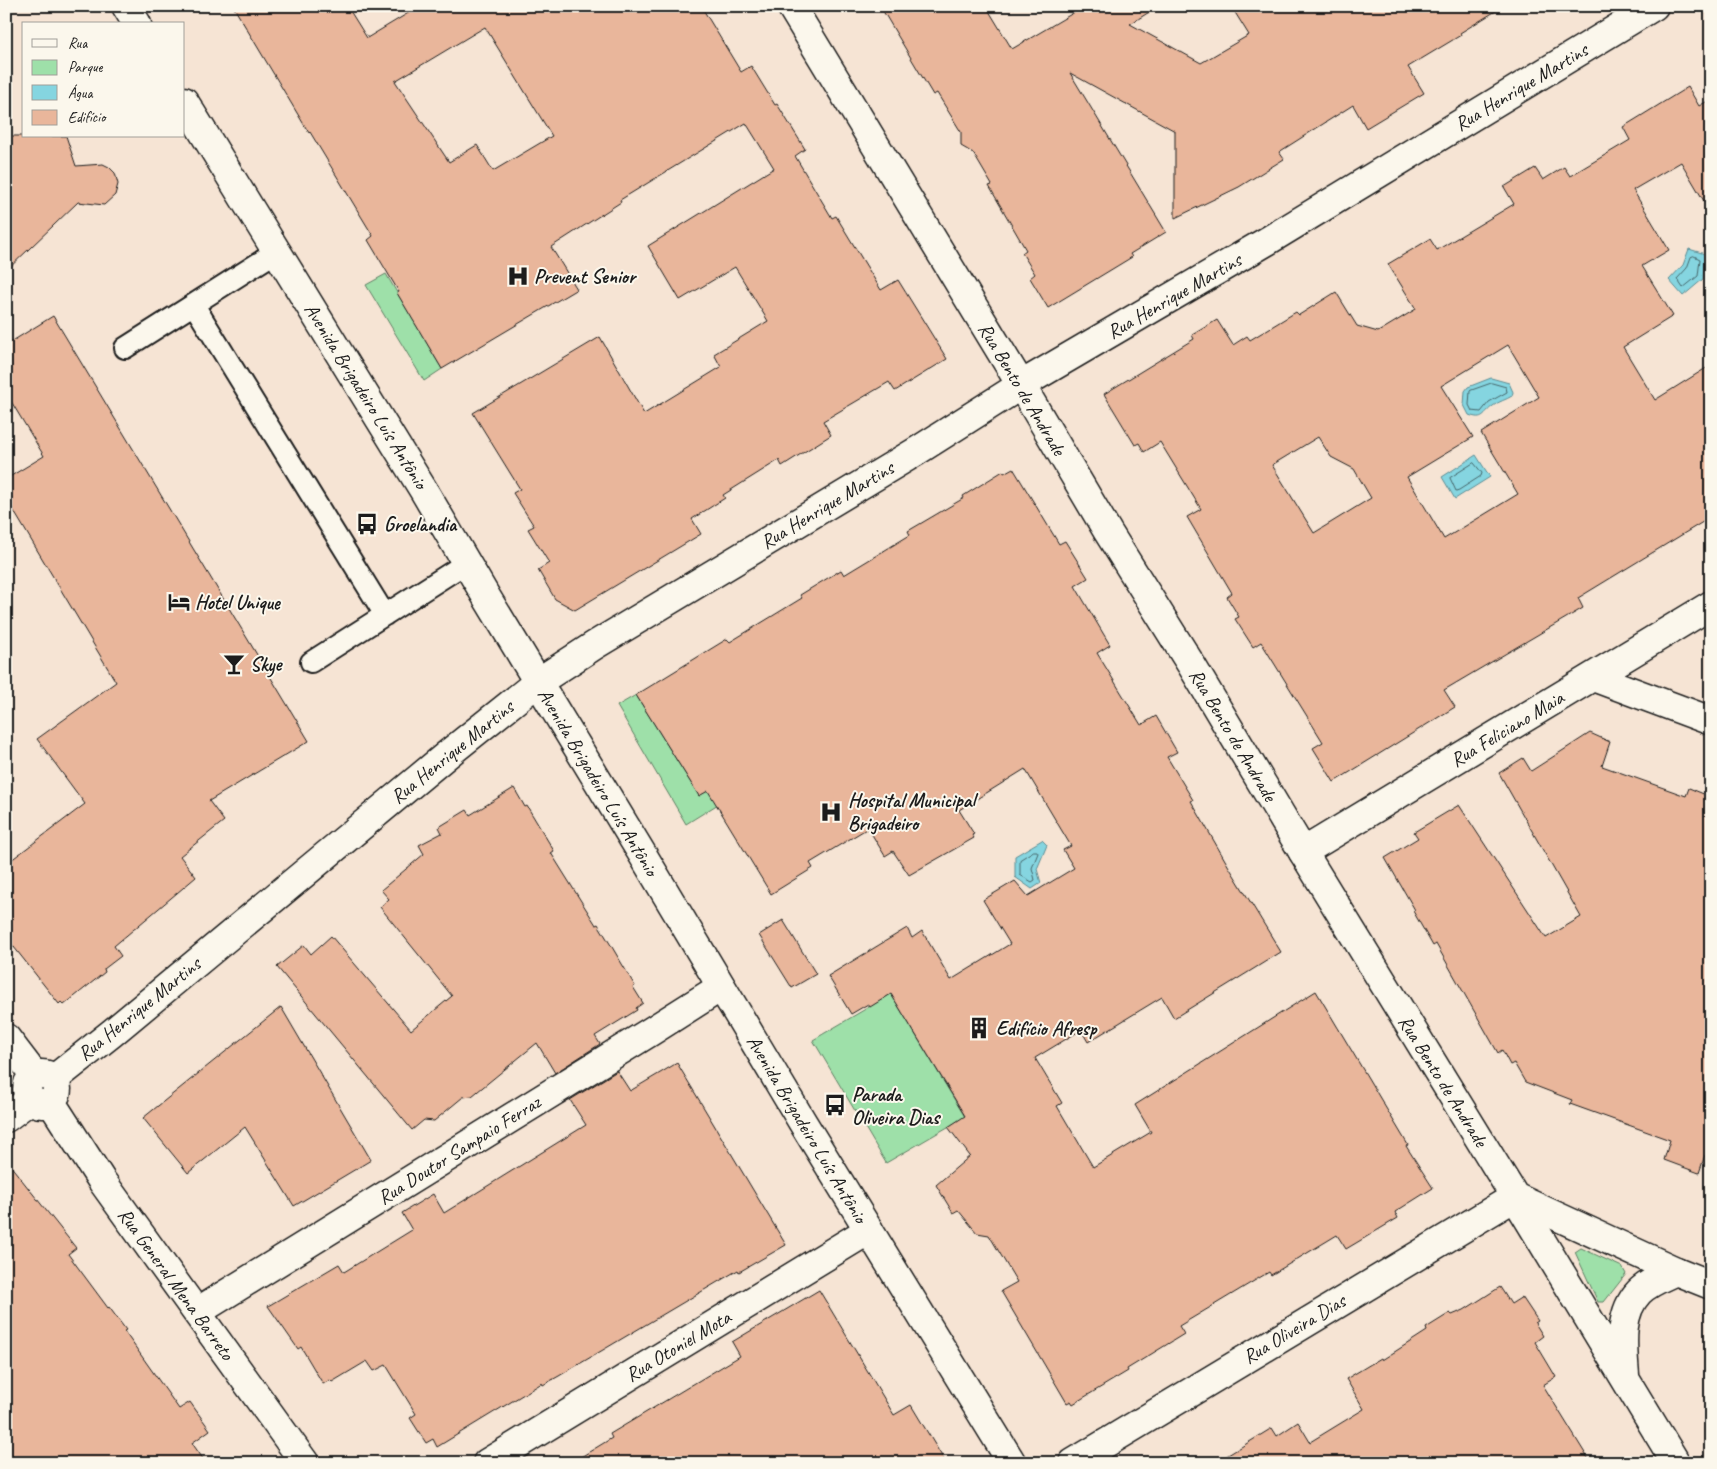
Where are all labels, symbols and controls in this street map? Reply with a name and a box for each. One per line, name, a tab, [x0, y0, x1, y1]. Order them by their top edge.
legend	[22, 22, 185, 138]
text: Rua	[68, 34, 88, 53]
street label: Rua Henrique Martins	[1450, 36, 1594, 137]
text: Parque	[68, 58, 104, 77]
text: Água	[68, 84, 93, 103]
text: Edifício	[68, 108, 107, 127]
street label: Rua Henrique Martins	[1102, 246, 1247, 345]
hospital icon: Prevent Senior	[505, 263, 531, 289]
place label: Prevent Senior	[534, 264, 638, 289]
street label: Avenida Brigadeiro Luís Antônio	[299, 299, 434, 495]
street label: Rua Bento de Andrade	[973, 318, 1072, 461]
street label: Rua Henrique Martins	[756, 454, 900, 555]
bus stop icon: Groelandia	[354, 511, 380, 537]
place label: Groelandia	[384, 512, 458, 537]
hotel icon: Hotel Unique	[166, 589, 192, 615]
place label: Hotel Unique	[195, 590, 281, 615]
bar icon: Skye	[221, 651, 247, 677]
place label: Skye	[250, 652, 283, 678]
street label: Rua Bento de Andrade	[1184, 664, 1283, 807]
street label: Avenida Brigadeiro Luís Antônio	[532, 684, 665, 882]
street label: Rua Feliciano Maia	[1446, 685, 1569, 773]
street label: Rua Henrique Martins	[385, 693, 520, 809]
place label: Hospital Municipal Brigadeiro	[848, 788, 979, 836]
hospital icon: Hospital Municipal Brigadeiro	[818, 799, 844, 825]
street label: Rua Henrique Martins	[72, 950, 207, 1066]
street label: Rua Bento de Andrade	[1393, 1011, 1494, 1153]
building icon: Edifício Afresp	[966, 1015, 992, 1041]
place label: Edifício Afresp	[996, 1016, 1098, 1041]
street label: Avenida Brigadeiro Luís Antônio	[741, 1031, 874, 1229]
place label: Parada Oliveira Dias	[852, 1082, 941, 1130]
street label: Rua Doutor Sampaio Ferraz	[373, 1089, 546, 1210]
bus stop icon: Parada Oliveira Dias	[822, 1092, 848, 1118]
street label: Rua General Mena Barreto	[112, 1203, 240, 1366]
street label: Rua Oliveira Dias	[1238, 1287, 1352, 1369]
street label: Rua Otoniel Mota	[621, 1304, 736, 1387]

